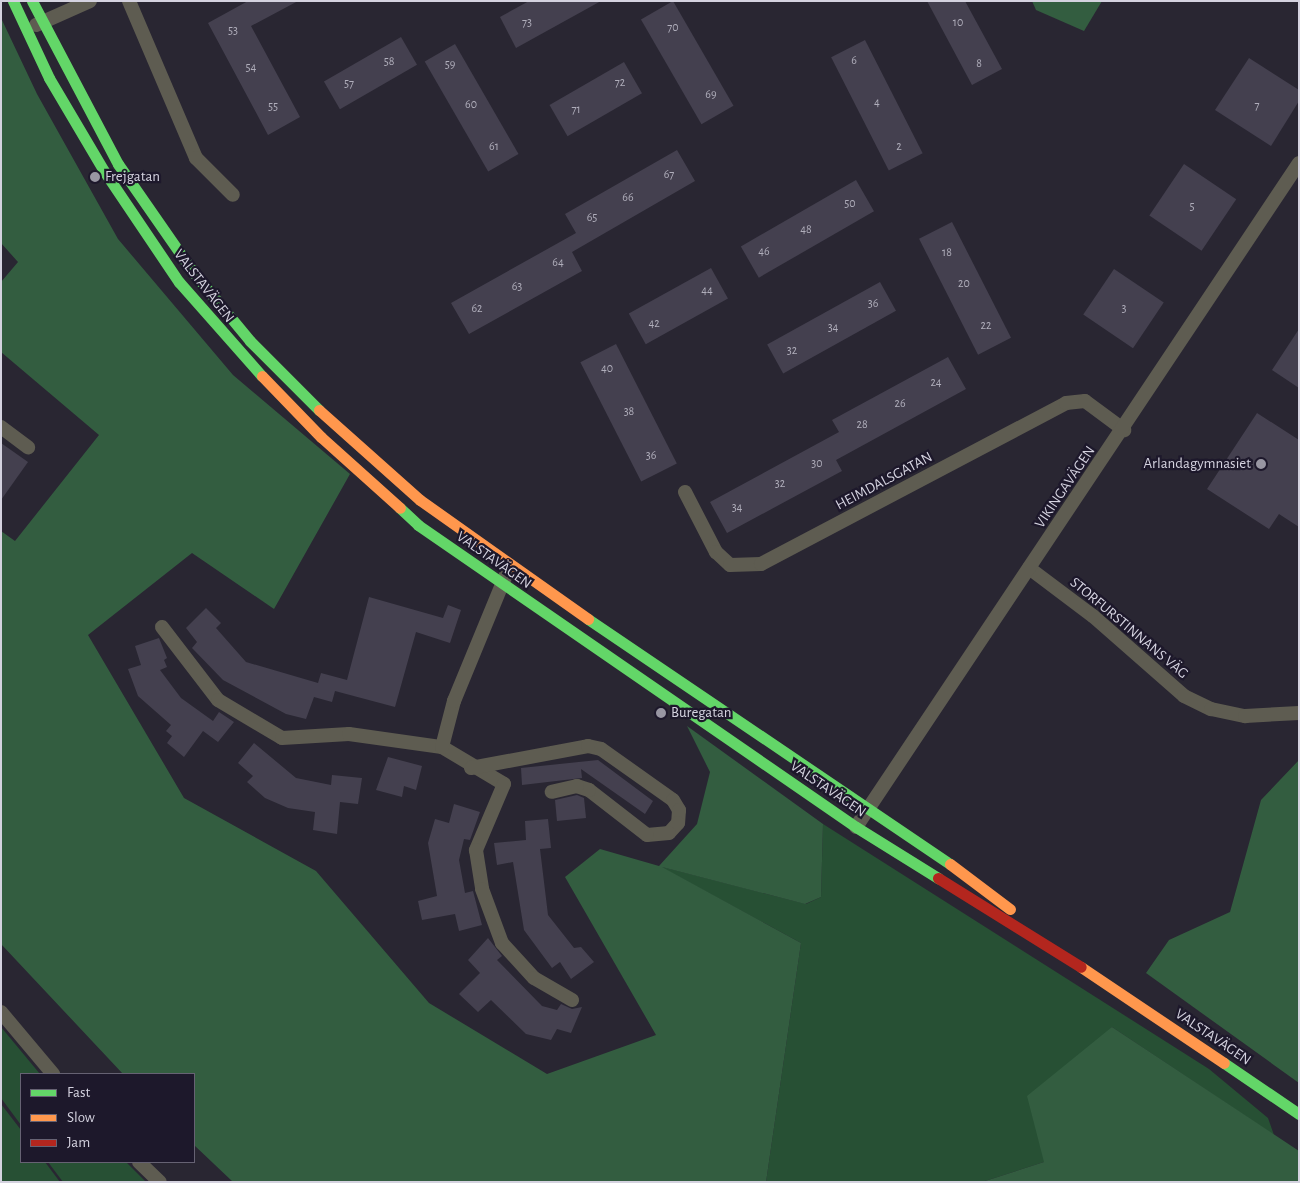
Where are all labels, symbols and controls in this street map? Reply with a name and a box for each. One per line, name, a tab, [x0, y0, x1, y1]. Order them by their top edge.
house number: 73	[522, 16, 532, 30]
house number: 10	[953, 16, 963, 30]
house number: 70	[667, 21, 679, 35]
house number: 53	[228, 24, 238, 38]
house number: 6	[851, 54, 857, 68]
house number: 58	[384, 55, 394, 69]
house number: 8	[976, 57, 982, 71]
house number: 59	[445, 58, 455, 72]
house number: 54	[246, 61, 256, 75]
house number: 72	[615, 76, 625, 90]
house number: 57	[344, 77, 354, 91]
house number: 69	[705, 88, 717, 102]
house number: 4	[874, 96, 880, 110]
house number: 60	[465, 98, 477, 112]
house number: 7	[1254, 99, 1260, 113]
house number: 55	[268, 100, 278, 114]
house number: 71	[571, 103, 581, 117]
house number: 61	[489, 140, 499, 154]
house number: 2	[896, 140, 902, 154]
place label: Frejgatan	[105, 168, 160, 186]
house number: 67	[664, 168, 674, 182]
marker: Frejgatan	[89, 171, 101, 183]
house number: 66	[622, 191, 634, 205]
house number: 50	[844, 197, 856, 211]
house number: 5	[1189, 200, 1195, 214]
house number: 65	[587, 211, 597, 225]
house number: 48	[800, 223, 812, 237]
house number: 46	[758, 245, 770, 259]
street label: VALSTAVÄGEN	[170, 246, 238, 326]
house number: 18	[942, 246, 952, 260]
house number: 64	[552, 256, 564, 270]
house number: 20	[958, 277, 970, 291]
house number: 63	[512, 280, 522, 294]
house number: 44	[701, 284, 713, 298]
house number: 36	[868, 297, 878, 311]
house number: 62	[471, 302, 483, 316]
house number: 3	[1122, 302, 1126, 316]
house number: 42	[648, 317, 660, 331]
house number: 22	[981, 319, 991, 333]
house number: 34	[828, 321, 838, 335]
house number: 32	[787, 344, 797, 358]
house number: 40	[601, 362, 613, 376]
house number: 24	[930, 376, 942, 390]
house number: 26	[894, 397, 906, 411]
house number: 38	[624, 405, 634, 419]
house number: 28	[856, 418, 868, 432]
street label: VIKINGAVÄGEN	[1031, 443, 1099, 531]
street label: HEIMDALSGATAN	[832, 448, 936, 514]
house number: 36	[646, 449, 656, 463]
place label: Arlandagymnasiet	[1144, 455, 1251, 473]
house number: 30	[811, 457, 823, 471]
marker: Arlandagymnasiet	[1255, 458, 1267, 470]
house number: 32	[775, 477, 785, 491]
house number: 34	[732, 501, 742, 515]
street label: VALSTAVÄGEN	[453, 527, 535, 593]
street label: STORFURSTINNANS VÄG	[1066, 573, 1192, 683]
place label: Buregatan	[671, 704, 731, 722]
marker: Buregatan	[655, 707, 667, 719]
street label: VALSTAVÄGEN	[787, 757, 869, 821]
street label: VALSTAVÄGEN	[1172, 1005, 1254, 1069]
legend	[20, 1073, 195, 1163]
text: Fast	[67, 1085, 90, 1100]
text: Slow	[67, 1110, 95, 1125]
text: Jam	[67, 1135, 90, 1150]

